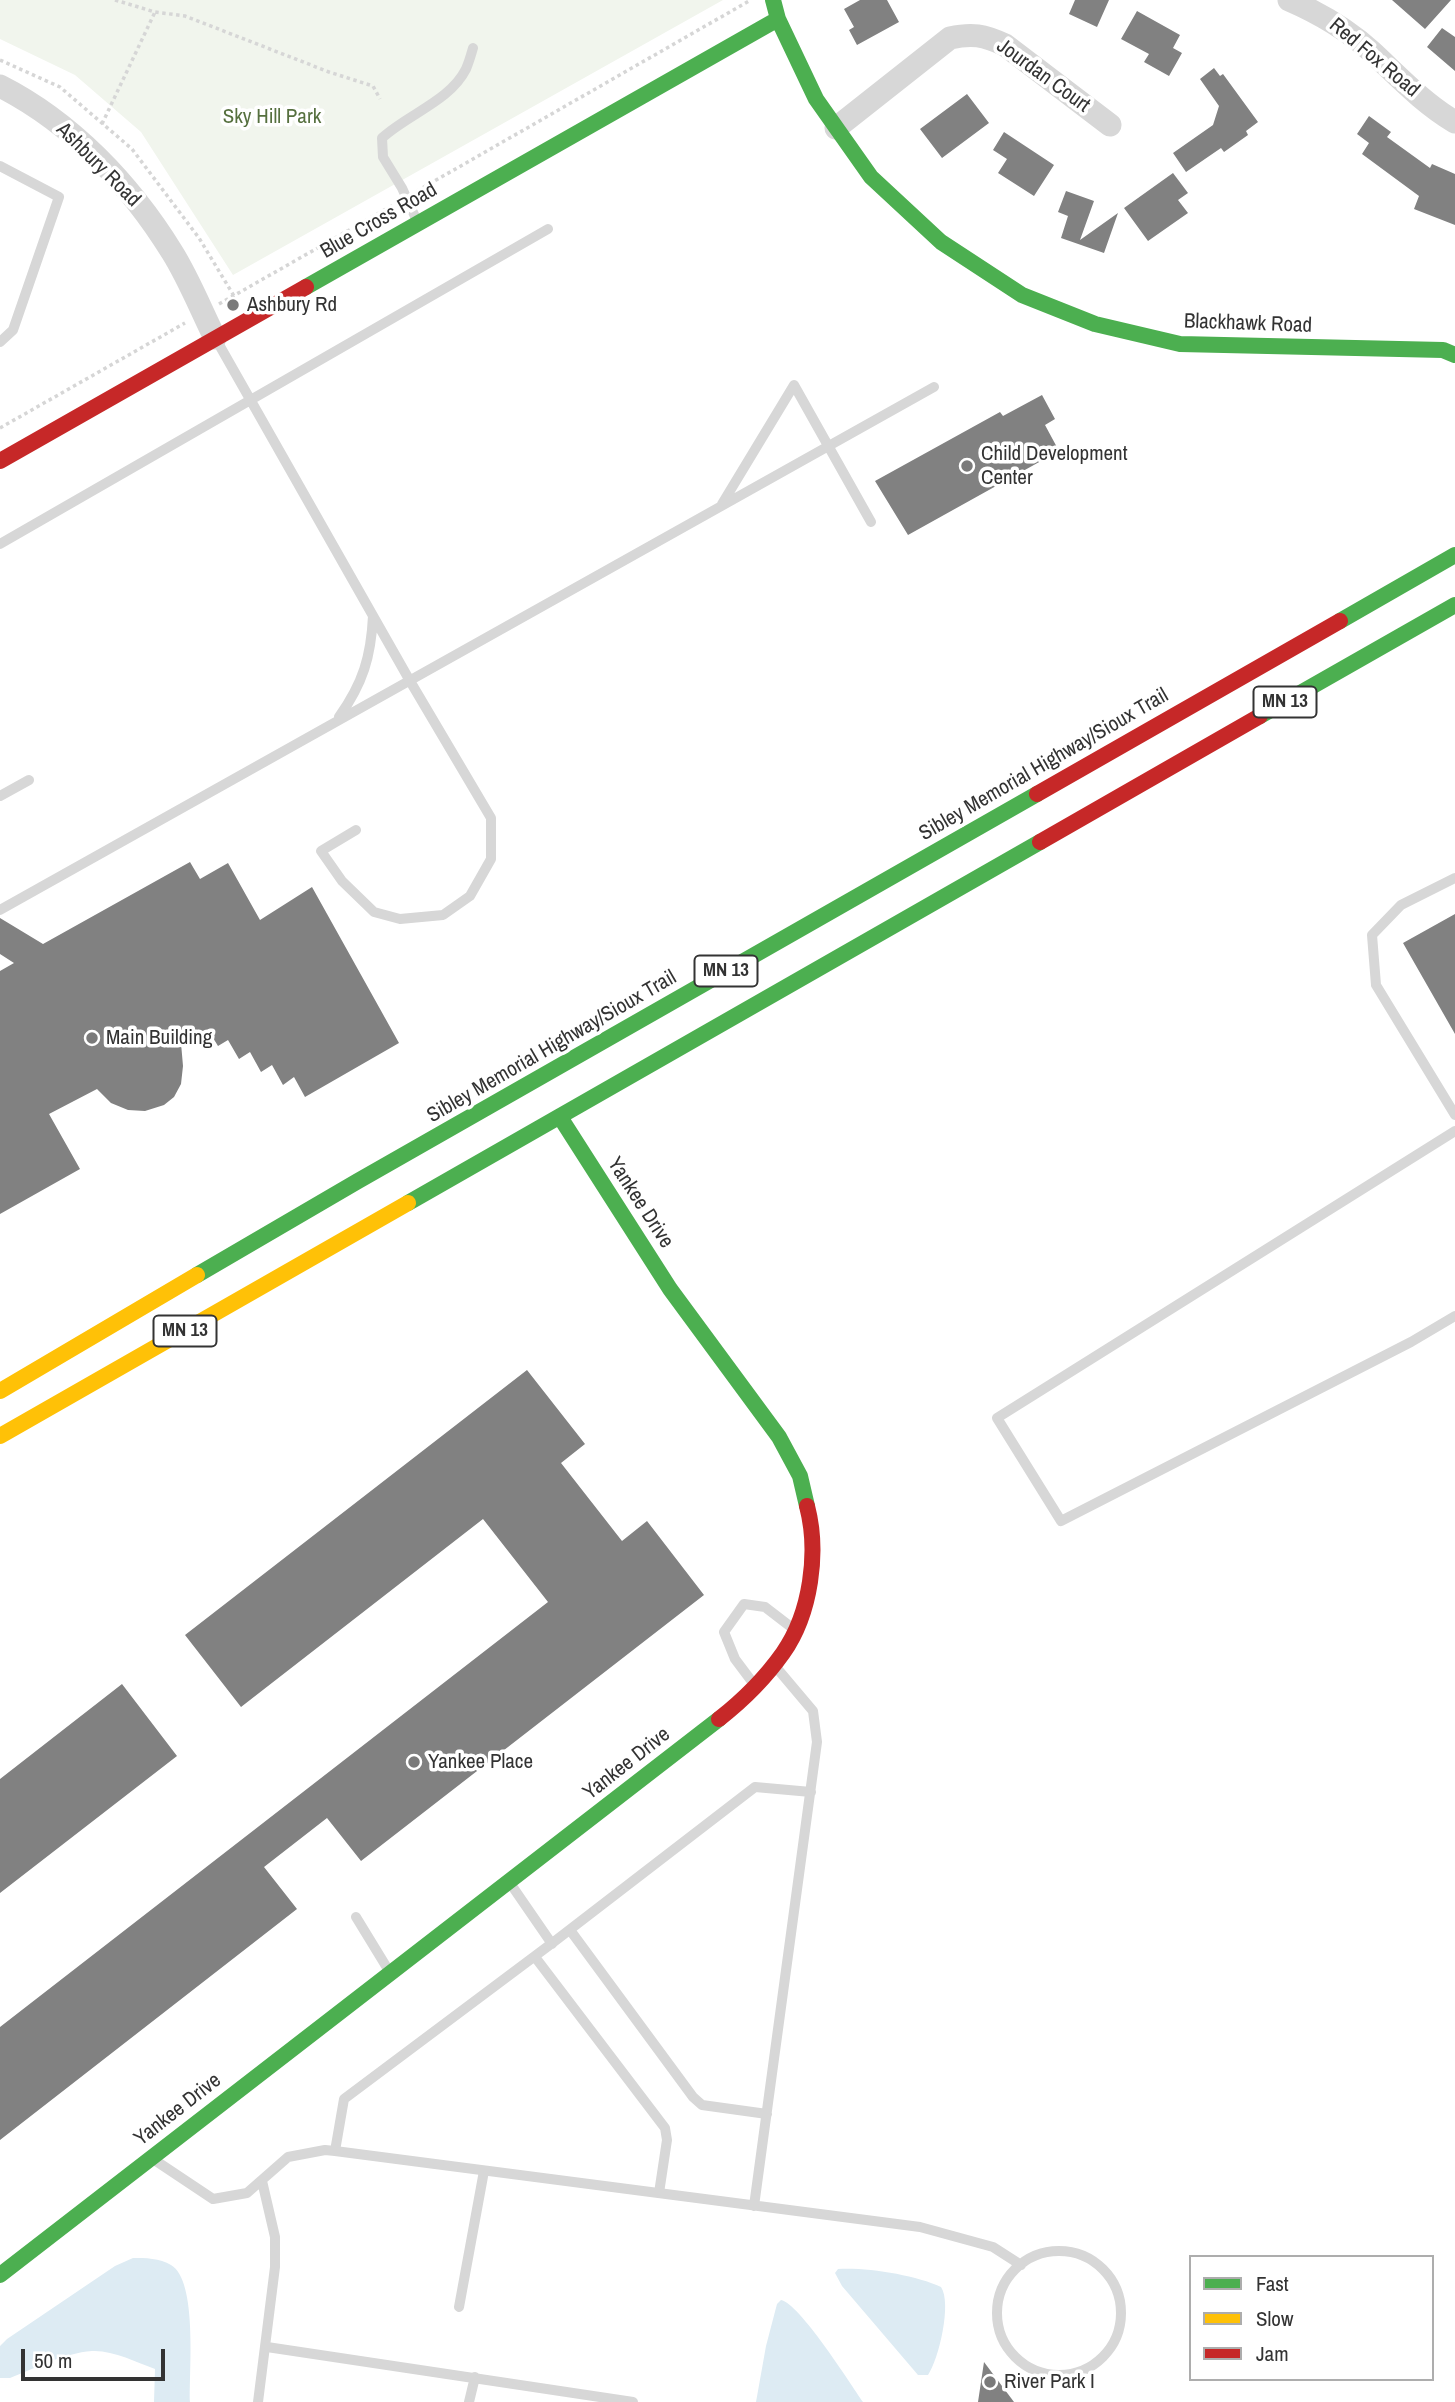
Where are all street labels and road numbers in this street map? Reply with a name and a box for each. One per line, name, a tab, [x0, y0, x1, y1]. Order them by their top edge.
street label: Red Fox Road	[1324, 13, 1424, 103]
street label: Jourdan Court	[991, 34, 1095, 118]
street label: Ashbury Road	[51, 118, 145, 212]
street label: Blue Cross Road	[316, 178, 442, 264]
street label: Blackhawk Road	[1183, 309, 1313, 339]
street label: Sibley Memorial Highway/Sioux Trail	[915, 683, 1173, 847]
road number: MN 13	[1254, 687, 1316, 718]
road number: MN 13	[694, 956, 758, 987]
street label: Sibley Memorial Highway/Sioux Trail	[423, 965, 681, 1129]
street label: Yankee Drive	[601, 1153, 679, 1253]
road number: MN 13	[154, 1316, 216, 1346]
street label: Yankee Drive	[579, 1722, 675, 1806]
street label: Yankee Drive	[130, 2068, 226, 2152]

